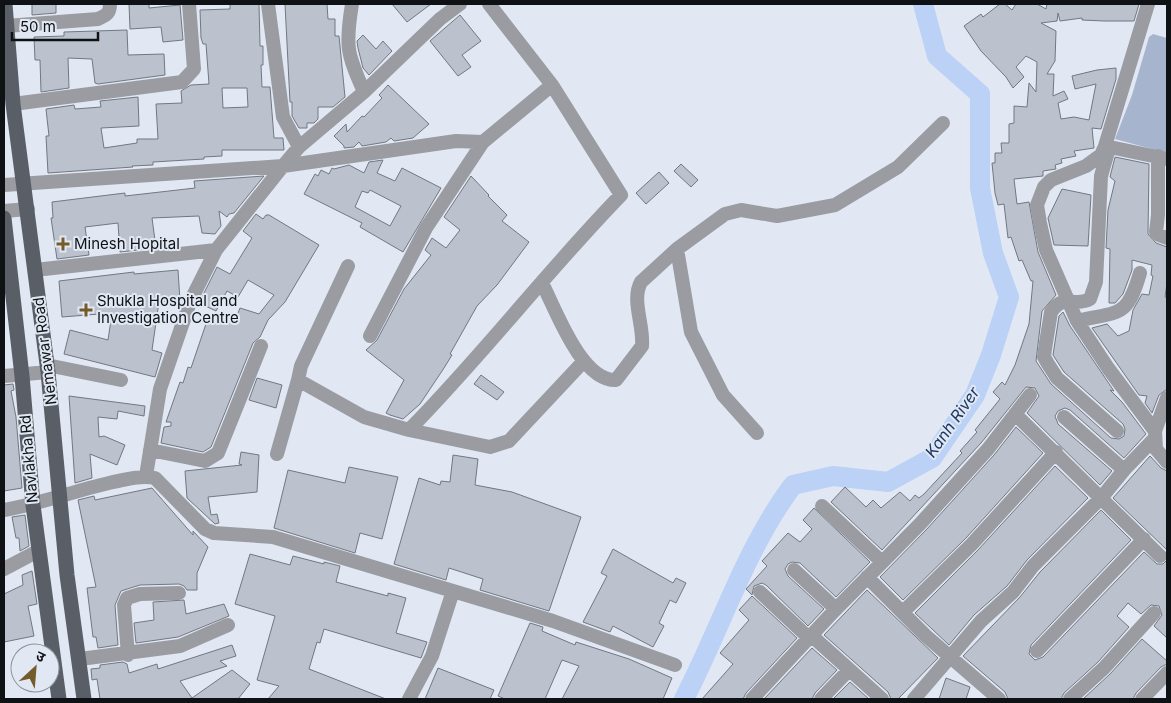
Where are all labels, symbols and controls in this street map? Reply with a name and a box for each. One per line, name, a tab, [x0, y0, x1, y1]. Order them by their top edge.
scale bar	[12, 10, 99, 42]
text: 50 m	[20, 17, 56, 36]
place label: Minesh Hopital	[74, 234, 180, 253]
marker: Minesh Hopital	[56, 237, 70, 251]
place label: Shukla Hospital and Investigation Centre	[97, 291, 239, 327]
street label: Nemawar Road	[28, 296, 61, 406]
marker: Shukla Hospital and Investigation Centre	[79, 303, 93, 317]
water label: Kanh River	[920, 382, 984, 461]
street label: Navlakha Rd	[15, 414, 42, 504]
north arrow	[10, 643, 60, 693]
text: उ	[34, 646, 49, 666]

